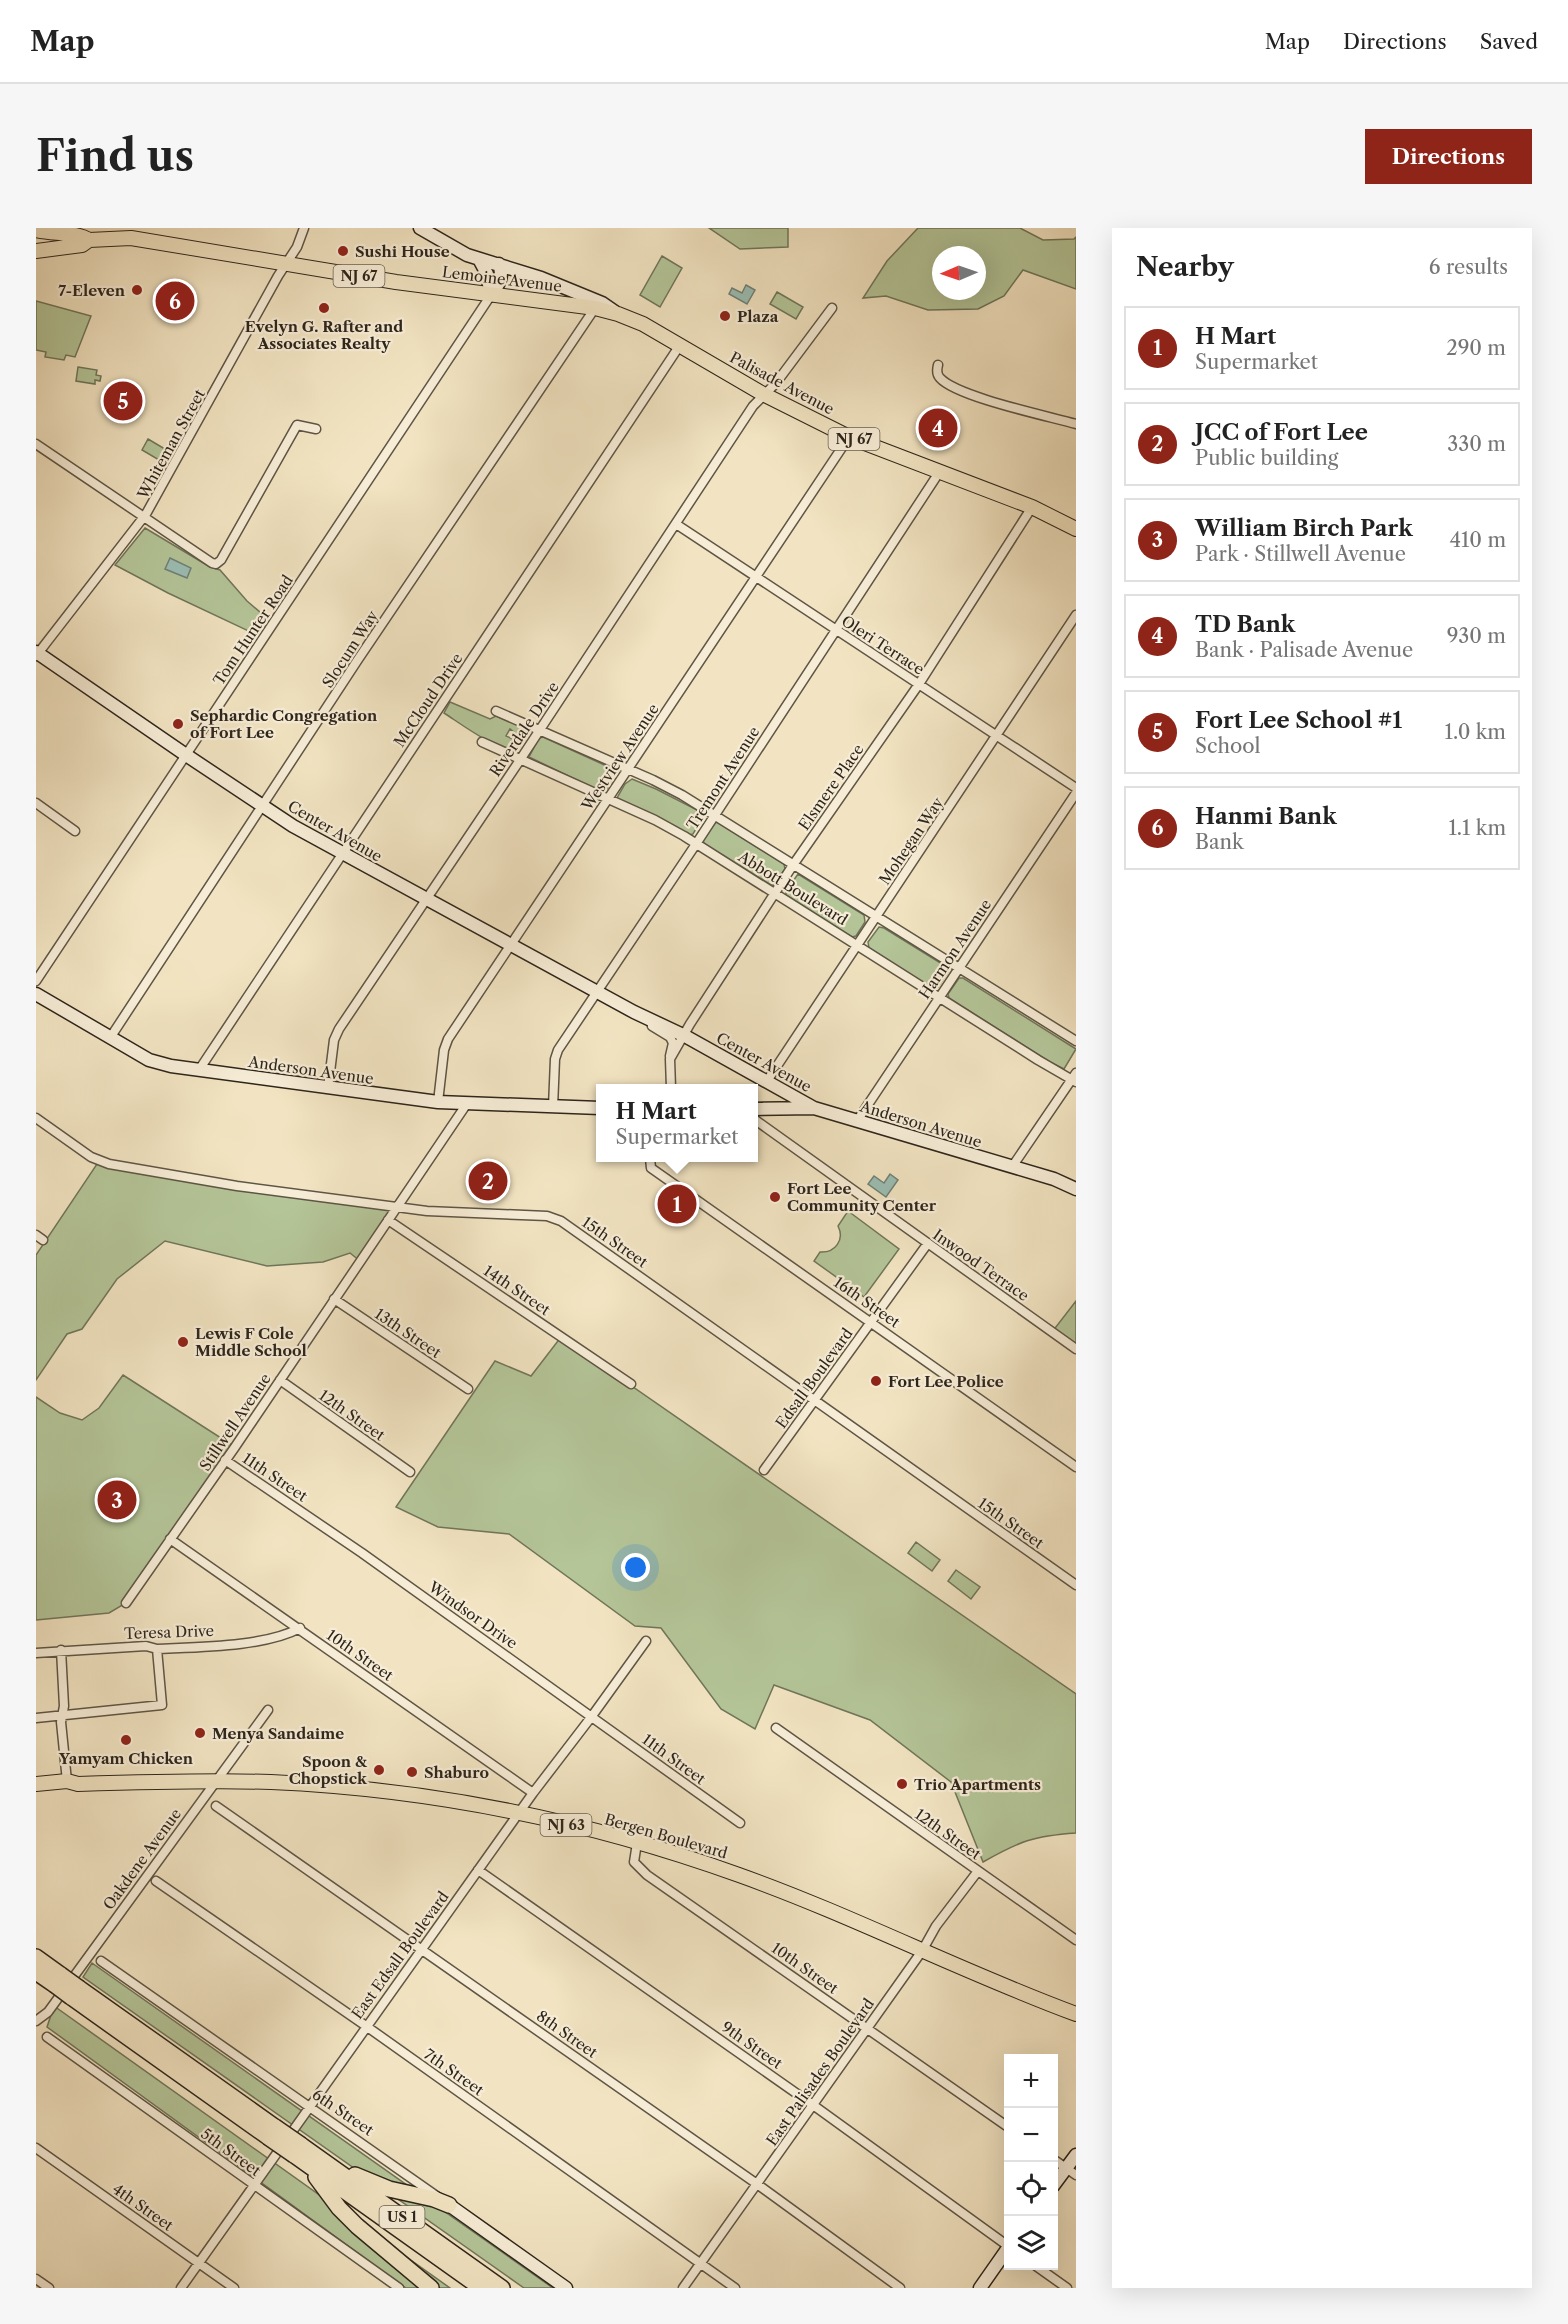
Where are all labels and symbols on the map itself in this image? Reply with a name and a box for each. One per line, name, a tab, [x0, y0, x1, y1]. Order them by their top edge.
place label: Sushi House	[355, 242, 450, 261]
marker: Sushi House	[336, 244, 350, 258]
north arrow	[932, 246, 986, 300]
street label: Lemoine Avenue	[441, 262, 563, 296]
road number: NJ 67	[334, 265, 384, 287]
pin: 6	[156, 278, 194, 324]
place label: 7-Eleven	[58, 281, 126, 300]
marker: 7-Eleven	[130, 283, 144, 297]
marker: Evelyn G. Rafter and Associates Realty	[317, 301, 331, 315]
place label: Plaza	[737, 307, 779, 326]
marker: Plaza	[718, 309, 732, 323]
place label: Evelyn G. Rafter and Associates Realty	[245, 317, 403, 353]
street label: Palisade Avenue	[727, 348, 837, 418]
pin: 5	[104, 378, 142, 423]
street label: Whiteman Street	[133, 385, 209, 503]
pin: 4	[918, 406, 958, 450]
road number: NJ 67	[828, 428, 880, 450]
street label: Tom Hunter Road	[209, 571, 297, 689]
street label: Slocum Way	[318, 606, 382, 691]
street label: Oleri Terrace	[838, 611, 928, 679]
street label: McCloud Drive	[390, 649, 466, 751]
street label: Riverdale Drive	[485, 678, 563, 780]
street label: Westview Avenue	[577, 700, 663, 815]
place label: Sephardic Congregation of Fort Lee	[190, 706, 378, 742]
marker: Sephardic Congregation of Fort Lee	[171, 717, 185, 731]
street label: Tremont Avenue	[683, 723, 763, 833]
street label: Elsmere Place	[794, 740, 868, 834]
street label: Mohegan Way	[875, 793, 948, 888]
street label: Center Avenue	[284, 796, 386, 866]
street label: Abbott Boulevard	[734, 846, 851, 929]
street label: Harmon Avenue	[915, 896, 995, 1002]
street label: Center Avenue	[713, 1028, 815, 1096]
street label: Anderson Avenue	[246, 1052, 375, 1088]
street label: Anderson Avenue	[857, 1096, 984, 1152]
pin: 2	[468, 1158, 508, 1204]
place label: Fort Lee Community Center	[787, 1179, 937, 1215]
pin: 1	[658, 1182, 696, 1226]
marker: Fort Lee Community Center	[768, 1190, 782, 1204]
street label: 15th Street	[579, 1213, 652, 1272]
street label: Inwood Terrace	[929, 1225, 1033, 1305]
street label: 14th Street	[480, 1261, 554, 1320]
street label: 16th Street	[830, 1272, 904, 1332]
street label: 13th Street	[371, 1304, 445, 1362]
place label: Lewis F Cole Middle School	[195, 1324, 307, 1360]
street label: Edsall Boulevard	[771, 1324, 857, 1432]
marker: Lewis F Cole Middle School	[176, 1335, 190, 1349]
street label: Stillwell Avenue	[195, 1370, 275, 1474]
place label: Fort Lee Police	[888, 1372, 1004, 1391]
marker: Fort Lee Police	[869, 1374, 883, 1388]
street label: 12th Street	[315, 1385, 389, 1445]
street label: 11th Street	[239, 1448, 311, 1506]
pin: 3	[98, 1478, 136, 1522]
street label: 15th Street	[975, 1494, 1048, 1553]
your location	[621, 1553, 650, 1582]
street label: Windsor Drive	[424, 1577, 521, 1653]
street label: Teresa Drive	[124, 1621, 214, 1643]
street label: 10th Street	[323, 1625, 398, 1685]
place label: Menya Sandaime	[212, 1724, 344, 1743]
marker: Menya Sandaime	[193, 1726, 207, 1740]
street label: 11th Street	[639, 1730, 710, 1789]
marker: Yamyam Chicken	[119, 1733, 133, 1747]
place label: Yamyam Chicken	[58, 1749, 194, 1768]
place label: Spoon & Chopstick	[289, 1752, 368, 1788]
marker: Spoon & Chopstick	[372, 1763, 386, 1777]
place label: Shaburo	[424, 1763, 489, 1782]
marker: Shaburo	[405, 1765, 419, 1779]
place label: Trio Apartments	[914, 1775, 1041, 1794]
marker: Trio Apartments	[895, 1777, 909, 1791]
street label: 12th Street	[911, 1804, 985, 1864]
street label: Oakdene Avenue	[99, 1805, 185, 1913]
street label: Bergen Boulevard	[602, 1809, 730, 1863]
road number: NJ 63	[540, 1814, 592, 1836]
street label: East Edsall Boulevard	[347, 1887, 453, 2023]
street label: 10th Street	[768, 1938, 843, 1998]
street label: East Palisades Boulevard	[762, 1995, 878, 2149]
street label: 8th Street	[533, 2006, 602, 2062]
street label: 9th Street	[718, 2017, 787, 2073]
street label: 7th Street	[420, 2045, 488, 2100]
street label: 6th Street	[309, 2085, 378, 2140]
street label: 5th Street	[197, 2124, 265, 2180]
street label: 4th Street	[109, 2179, 178, 2235]
road number: US 1	[380, 2206, 424, 2228]

